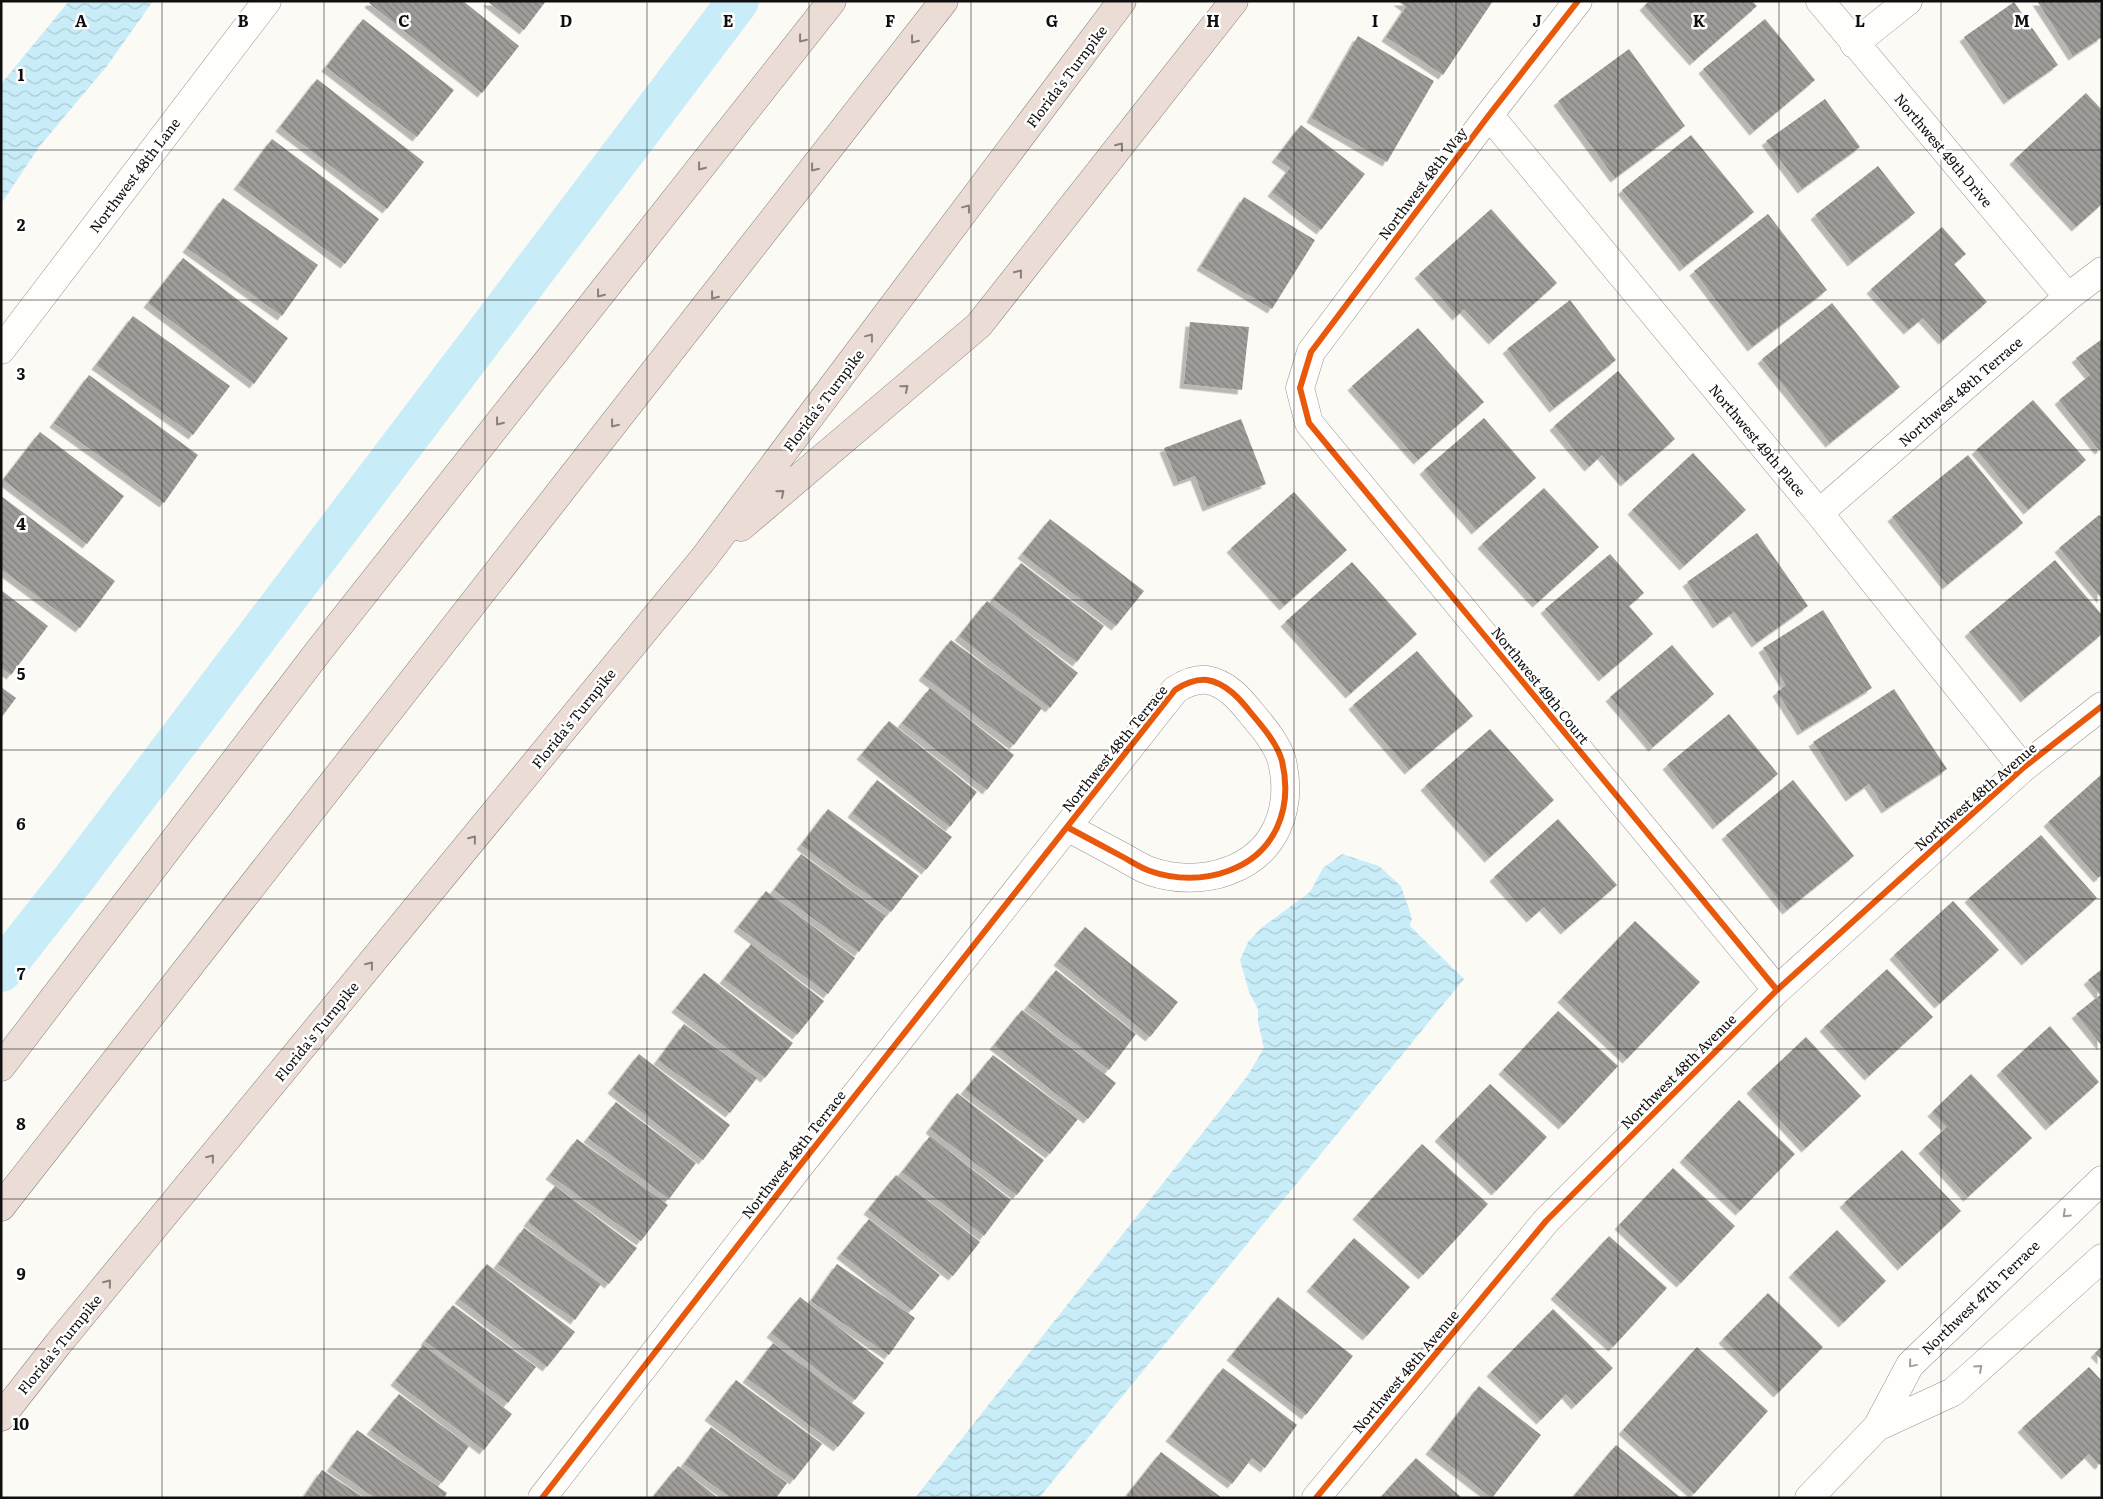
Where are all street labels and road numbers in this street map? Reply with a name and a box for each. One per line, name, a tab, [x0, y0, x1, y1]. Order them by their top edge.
street label: Florida's Turnpike	[1021, 21, 1111, 131]
street label: Northwest 49th Drive	[1890, 89, 1998, 211]
street label: Northwest 48th Lane	[84, 113, 184, 237]
street label: Northwest 48th Way	[1373, 122, 1472, 244]
street label: Northwest 48th Terrace	[1894, 332, 2026, 450]
street label: Florida's Turnpike	[778, 345, 868, 455]
street label: Northwest 49th Place	[1705, 380, 1811, 500]
street label: Northwest 49th Court	[1487, 622, 1595, 748]
street label: Florida's Turnpike	[526, 664, 620, 772]
street label: Northwest 48th Terrace	[1056, 680, 1172, 816]
street label: Northwest 48th Avenue	[1910, 737, 2040, 855]
street label: Florida's Turnpike	[269, 977, 363, 1085]
street label: Northwest 48th Avenue	[1616, 1009, 1740, 1133]
street label: Northwest 48th Terrace	[736, 1086, 850, 1222]
street label: Northwest 47th Terrace	[1917, 1235, 2043, 1359]
street label: Florida's Turnpike	[12, 1290, 106, 1398]
street label: Northwest 48th Avenue	[1347, 1305, 1463, 1437]

